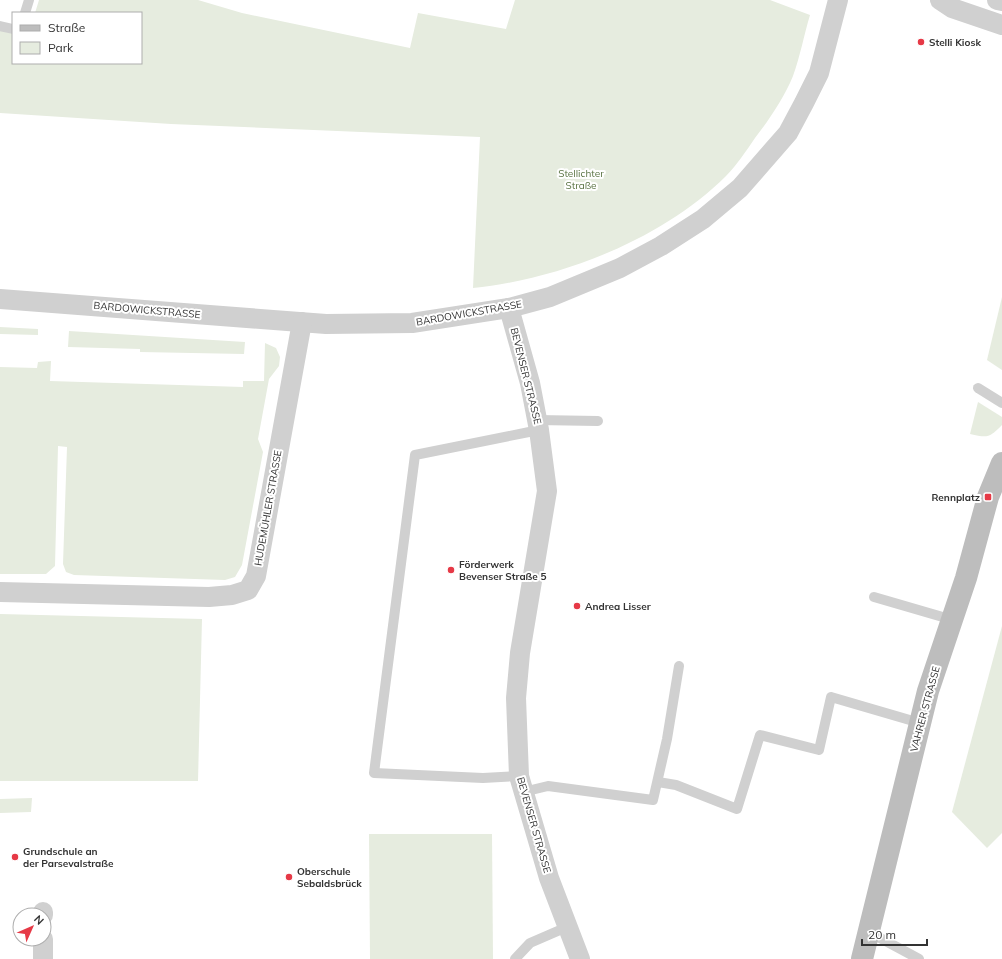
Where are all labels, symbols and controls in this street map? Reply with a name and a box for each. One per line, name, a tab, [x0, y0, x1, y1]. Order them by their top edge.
legend	[12, 12, 142, 64]
text: Straße	[48, 20, 85, 35]
place label: Stelli Kiosk	[929, 36, 981, 49]
marker: Stelli Kiosk	[916, 37, 926, 47]
text: Park	[48, 40, 74, 55]
park label: Stellichter Straße	[558, 167, 604, 192]
street label: BARDOWICKSTRASSE	[415, 297, 523, 329]
street label: BARDOWICKSTRASSE	[93, 299, 201, 321]
street label: BEVENSER STRASSE	[508, 326, 544, 426]
street label: HUDEMÜHLER STRASSE	[251, 449, 285, 567]
place label: Rennplatz	[931, 491, 980, 504]
marker: Rennplatz	[983, 492, 993, 502]
place label: Förderwerk Bevenser Straße 5	[459, 558, 547, 583]
marker: Förderwerk Bevenser Straße 5	[446, 565, 456, 575]
place label: Andrea Lisser	[585, 600, 651, 613]
marker: Andrea Lisser	[572, 601, 582, 611]
street label: VAHRER STRASSE	[907, 665, 943, 753]
street label: BEVENSER STRASSE	[514, 776, 554, 875]
place label: Grundschule an der Parsevalstraße	[23, 845, 114, 870]
marker: Grundschule an der Parsevalstraße	[10, 852, 20, 862]
place label: Oberschule Sebaldsbrück	[297, 865, 362, 890]
marker: Oberschule Sebaldsbrück	[284, 872, 294, 882]
north arrow	[12, 907, 52, 947]
text: N	[31, 912, 47, 928]
scale bar	[862, 921, 927, 947]
text: 20 m	[868, 927, 896, 942]

